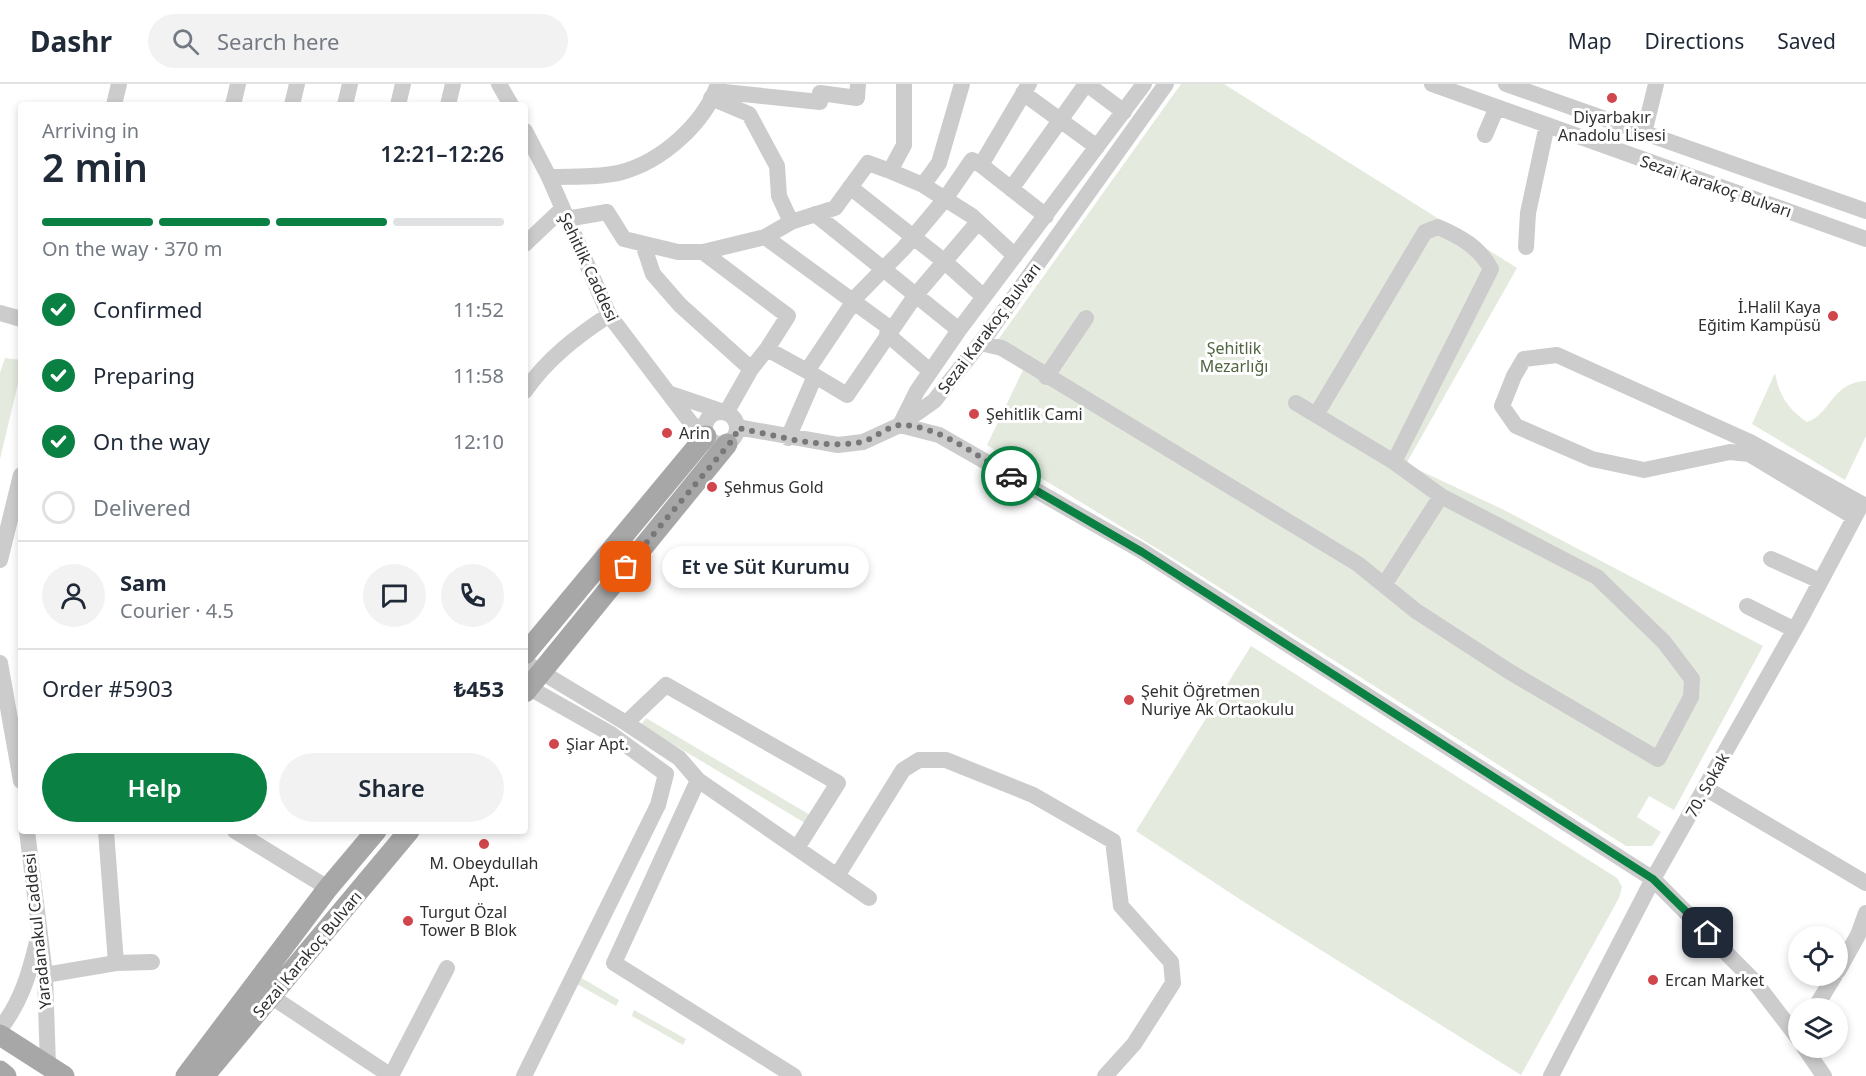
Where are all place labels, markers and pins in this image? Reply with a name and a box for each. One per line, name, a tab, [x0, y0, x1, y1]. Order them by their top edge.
marker: Diyarbakır Anadolu Lisesi	[1605, 91, 1619, 105]
place label: Diyarbakır Anadolu Lisesi	[1558, 106, 1666, 146]
place label: İ.Halil Kaya Eğitim Kampüsü	[1698, 296, 1821, 336]
marker: İ.Halil Kaya Eğitim Kampüsü	[1826, 309, 1840, 323]
place label: Şehitlik Cami	[986, 403, 1083, 425]
marker: Şehitlik Cami	[967, 407, 981, 421]
place label: Arin	[679, 422, 710, 444]
marker: Arin	[660, 426, 674, 440]
place label: Şehmus Gold	[724, 476, 824, 498]
marker: Şehmus Gold	[705, 480, 719, 494]
pin	[600, 541, 651, 592]
callout: Et ve Süt Kurumu	[662, 546, 869, 588]
place label: Şehit Öğretmen Nuriye Ak Ortaokulu	[1141, 680, 1294, 720]
marker: Şehit Öğretmen Nuriye Ak Ortaokulu	[1122, 693, 1136, 707]
place label: Şiar Apt.	[566, 733, 629, 755]
marker: Şiar Apt.	[547, 737, 561, 751]
marker: M. Obeydullah Apt.	[477, 837, 491, 851]
place label: M. Obeydullah Apt.	[429, 852, 539, 892]
place label: Turgut Özal Tower B Blok	[420, 901, 517, 941]
pin	[1682, 907, 1733, 958]
marker: Turgut Özal Tower B Blok	[401, 914, 415, 928]
place label: Ercan Market	[1665, 969, 1765, 991]
marker: Ercan Market	[1646, 973, 1660, 987]

